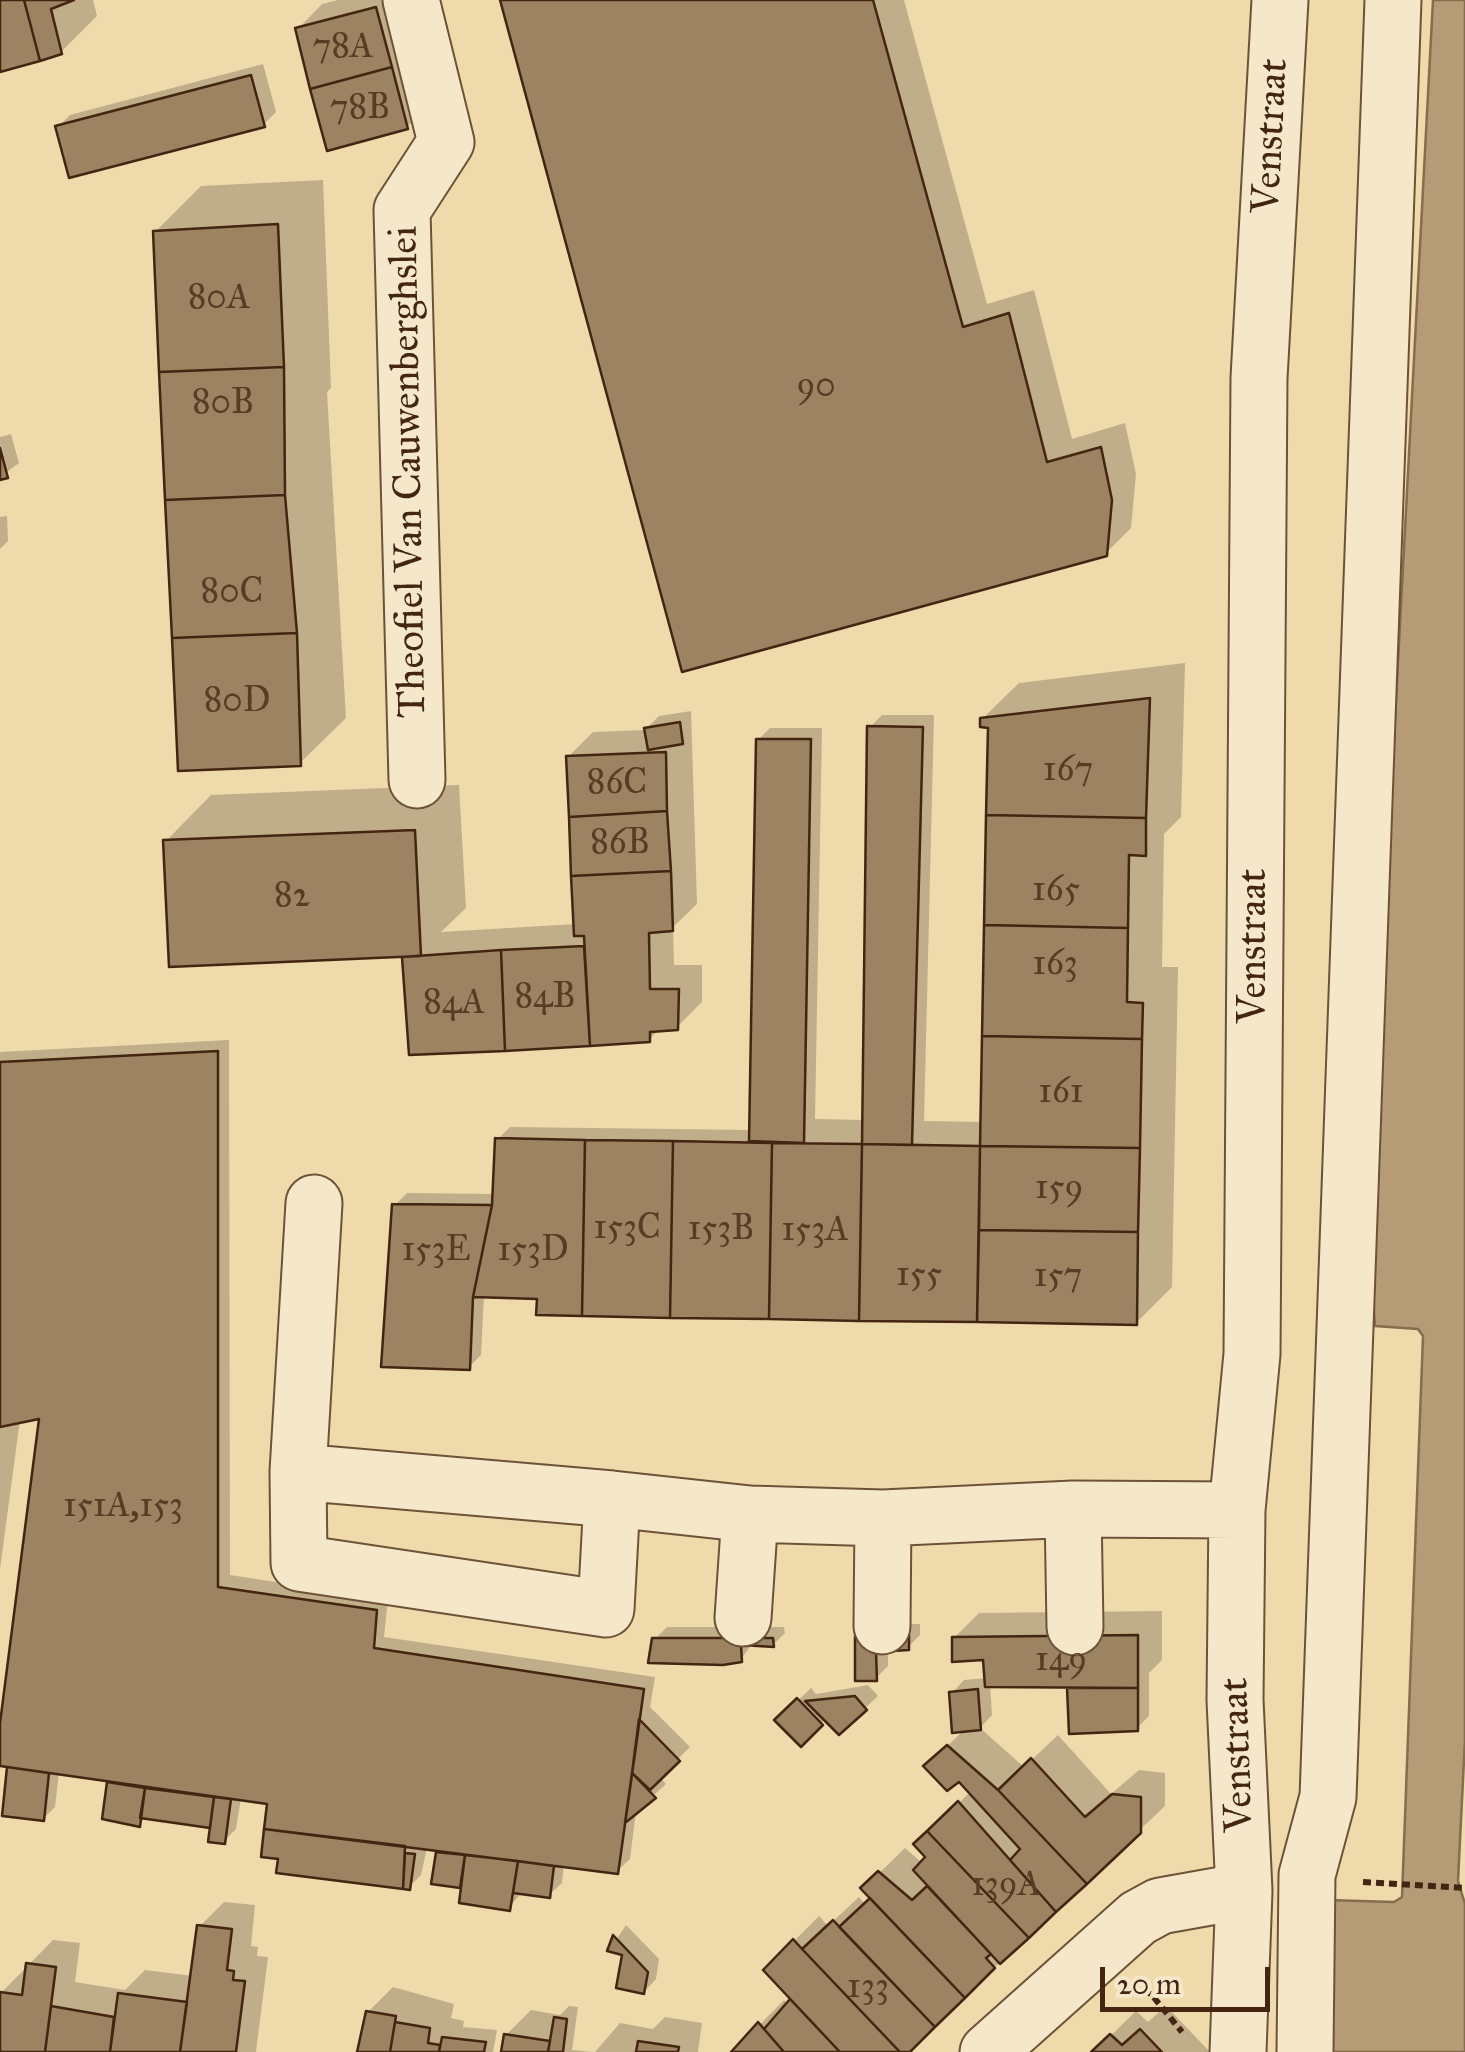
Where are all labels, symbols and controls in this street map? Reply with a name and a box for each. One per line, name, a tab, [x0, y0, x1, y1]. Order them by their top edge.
house number: 78A	[313, 27, 373, 69]
street label: Venstraat	[1244, 57, 1300, 215]
house number: 78B	[330, 88, 390, 130]
street label: Theofiel Van Cauwenberghslei	[382, 226, 438, 718]
house number: 80A	[188, 278, 250, 320]
house number: 90	[796, 366, 836, 408]
house number: 80B	[192, 383, 254, 425]
house number: 80C	[201, 572, 263, 614]
house number: 80D	[204, 681, 270, 723]
house number: 167	[1043, 750, 1093, 792]
house number: 86C	[587, 763, 647, 805]
house number: 86B	[590, 823, 650, 865]
street label: Venstraat	[1231, 869, 1279, 1023]
house number: 165	[1032, 870, 1080, 912]
house number: 82	[274, 876, 310, 918]
house number: 163	[1032, 944, 1078, 986]
house number: 84B	[514, 977, 576, 1019]
house number: 84A	[423, 983, 485, 1025]
house number: 161	[1038, 1072, 1084, 1114]
house number: 159	[1035, 1168, 1083, 1210]
house number: 153C	[593, 1208, 661, 1250]
house number: 153B	[688, 1209, 754, 1251]
house number: 153A	[781, 1210, 849, 1252]
house number: 153E	[402, 1230, 470, 1272]
house number: 153D	[497, 1230, 569, 1272]
house number: 155	[896, 1255, 942, 1297]
house number: 157	[1034, 1256, 1082, 1298]
house number: 151A,153	[63, 1486, 183, 1528]
house number: 149	[1035, 1640, 1087, 1682]
street label: Venstraat	[1212, 1677, 1266, 1833]
house number: 139A	[971, 1865, 1041, 1907]
scale bar	[1105, 1947, 1275, 2009]
text: 20 m	[1117, 1966, 1181, 2002]
house number: 133	[847, 1967, 889, 2009]

